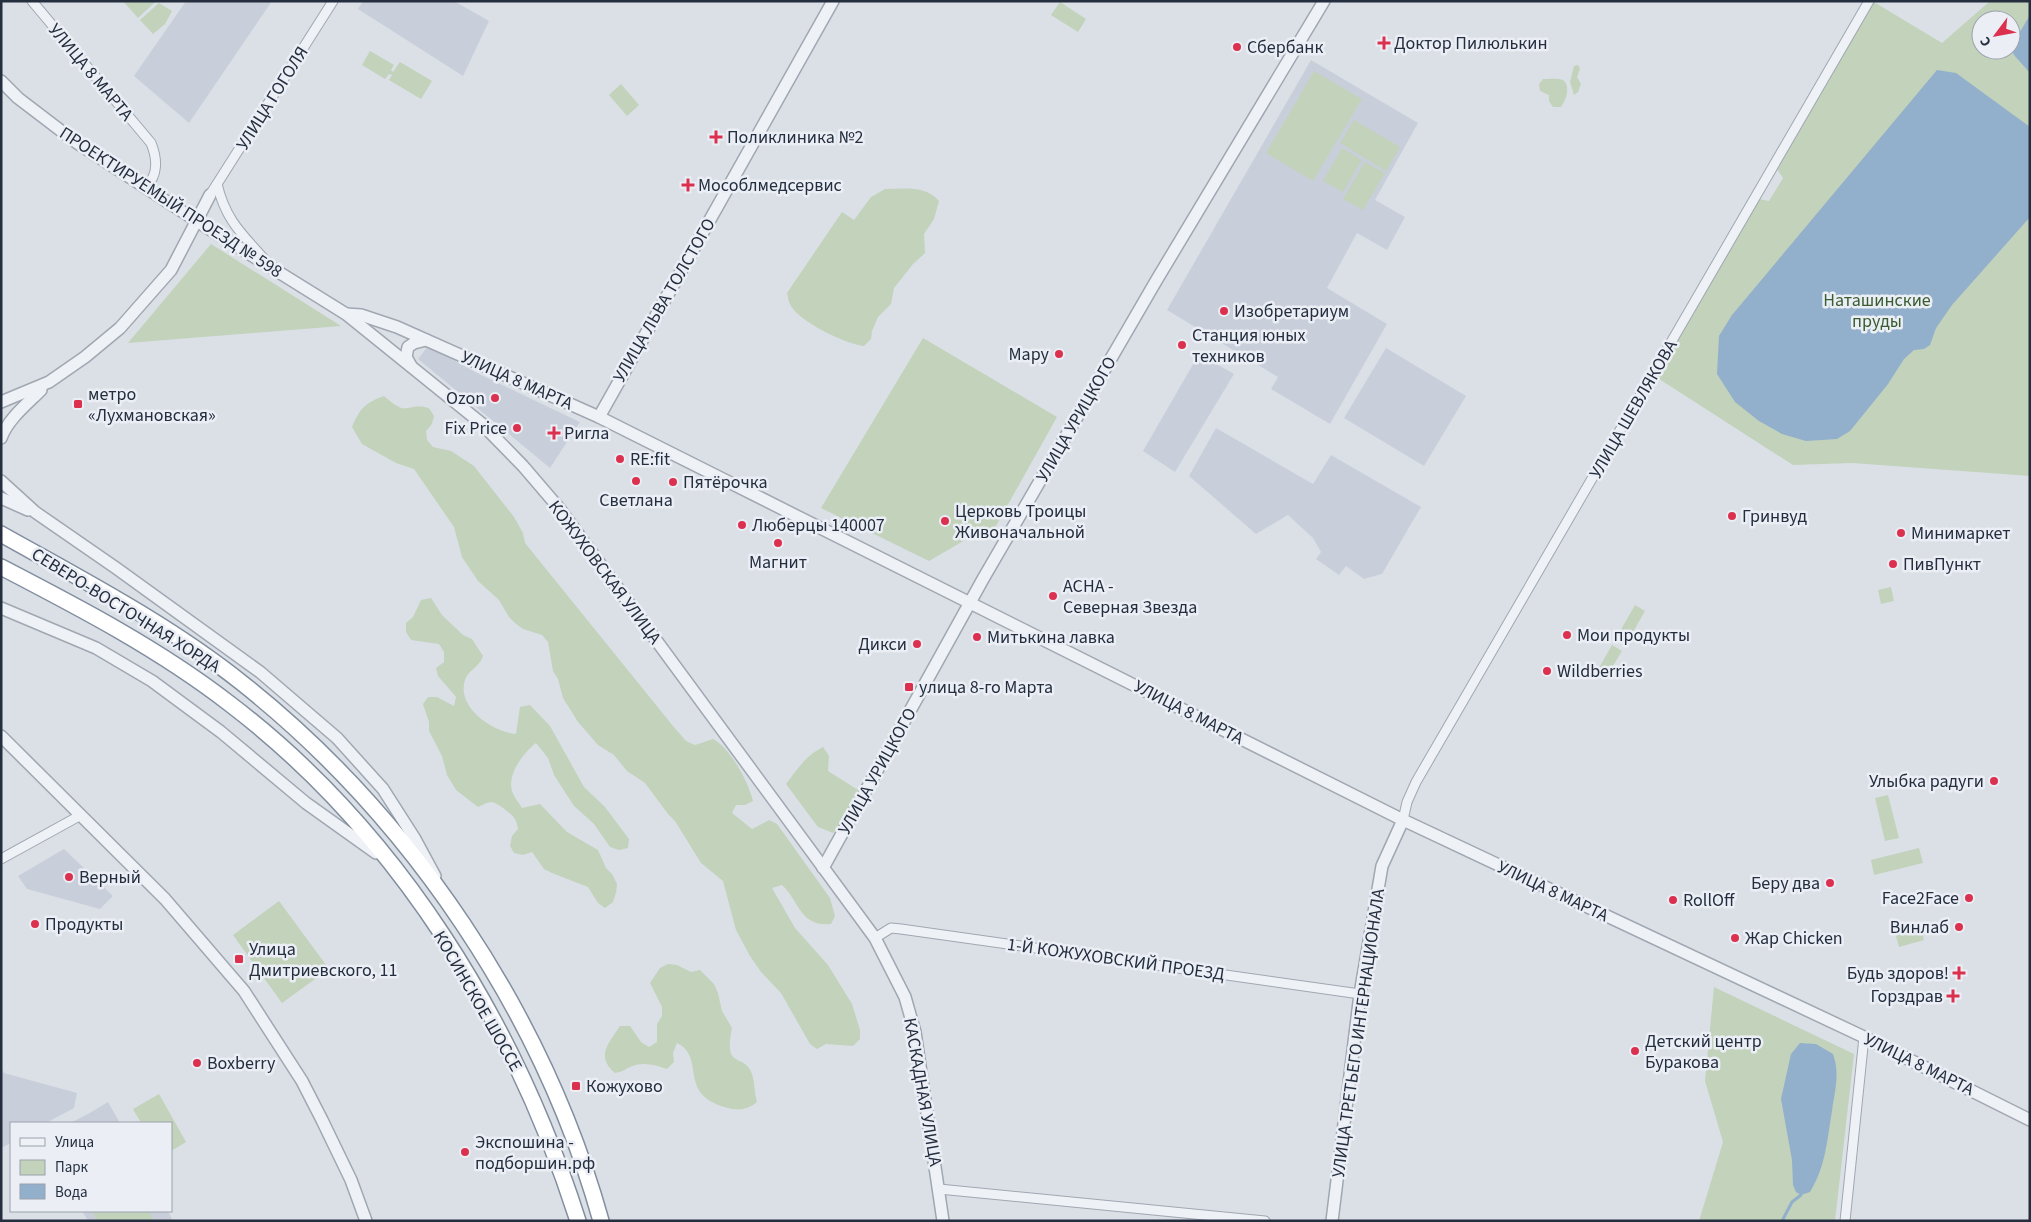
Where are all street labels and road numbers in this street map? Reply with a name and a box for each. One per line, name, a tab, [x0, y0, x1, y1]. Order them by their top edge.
street label: УЛИЦА 8 МАРТА	[42, 18, 139, 127]
street label: УЛИЦА ГОГОЛЯ	[230, 41, 314, 155]
street label: ПРОЕКТИРУЕМЫЙ ПРОЕЗД № 598	[54, 121, 287, 284]
street label: УЛИЦА ЛЬВА ТОЛСТОГО	[607, 214, 722, 387]
street label: УЛИЦА ШЕВЛЯКОВА	[1583, 335, 1683, 483]
street label: УЛИЦА 8 МАРТА	[457, 345, 577, 416]
street label: УЛИЦА УРИЦКОГО	[1030, 352, 1123, 487]
street label: КОЖУХОВСКАЯ УЛИЦА	[542, 495, 667, 650]
street label: СЕВЕРО-ВОСТОЧНАЯ ХОРДА	[26, 542, 225, 679]
street label: УЛИЦА 8 МАРТА	[1130, 674, 1248, 751]
street label: УЛИЦА УРИЦКОГО	[832, 703, 923, 839]
street label: УЛИЦА 8 МАРТА	[1493, 855, 1613, 928]
street label: УЛИЦА ТРЕТЬЕГО ИНТЕРНАЦИОНАЛА	[1326, 887, 1391, 1179]
street label: КОСИНСКОЕ ШОССЕ	[427, 926, 528, 1076]
street label: 1-Й КОЖУХОВСКИЙ ПРОЕЗД	[1006, 932, 1227, 987]
street label: КАСКАДНАЯ УЛИЦА	[897, 1016, 948, 1168]
street label: УЛИЦА 8 МАРТА	[1859, 1027, 1978, 1102]

